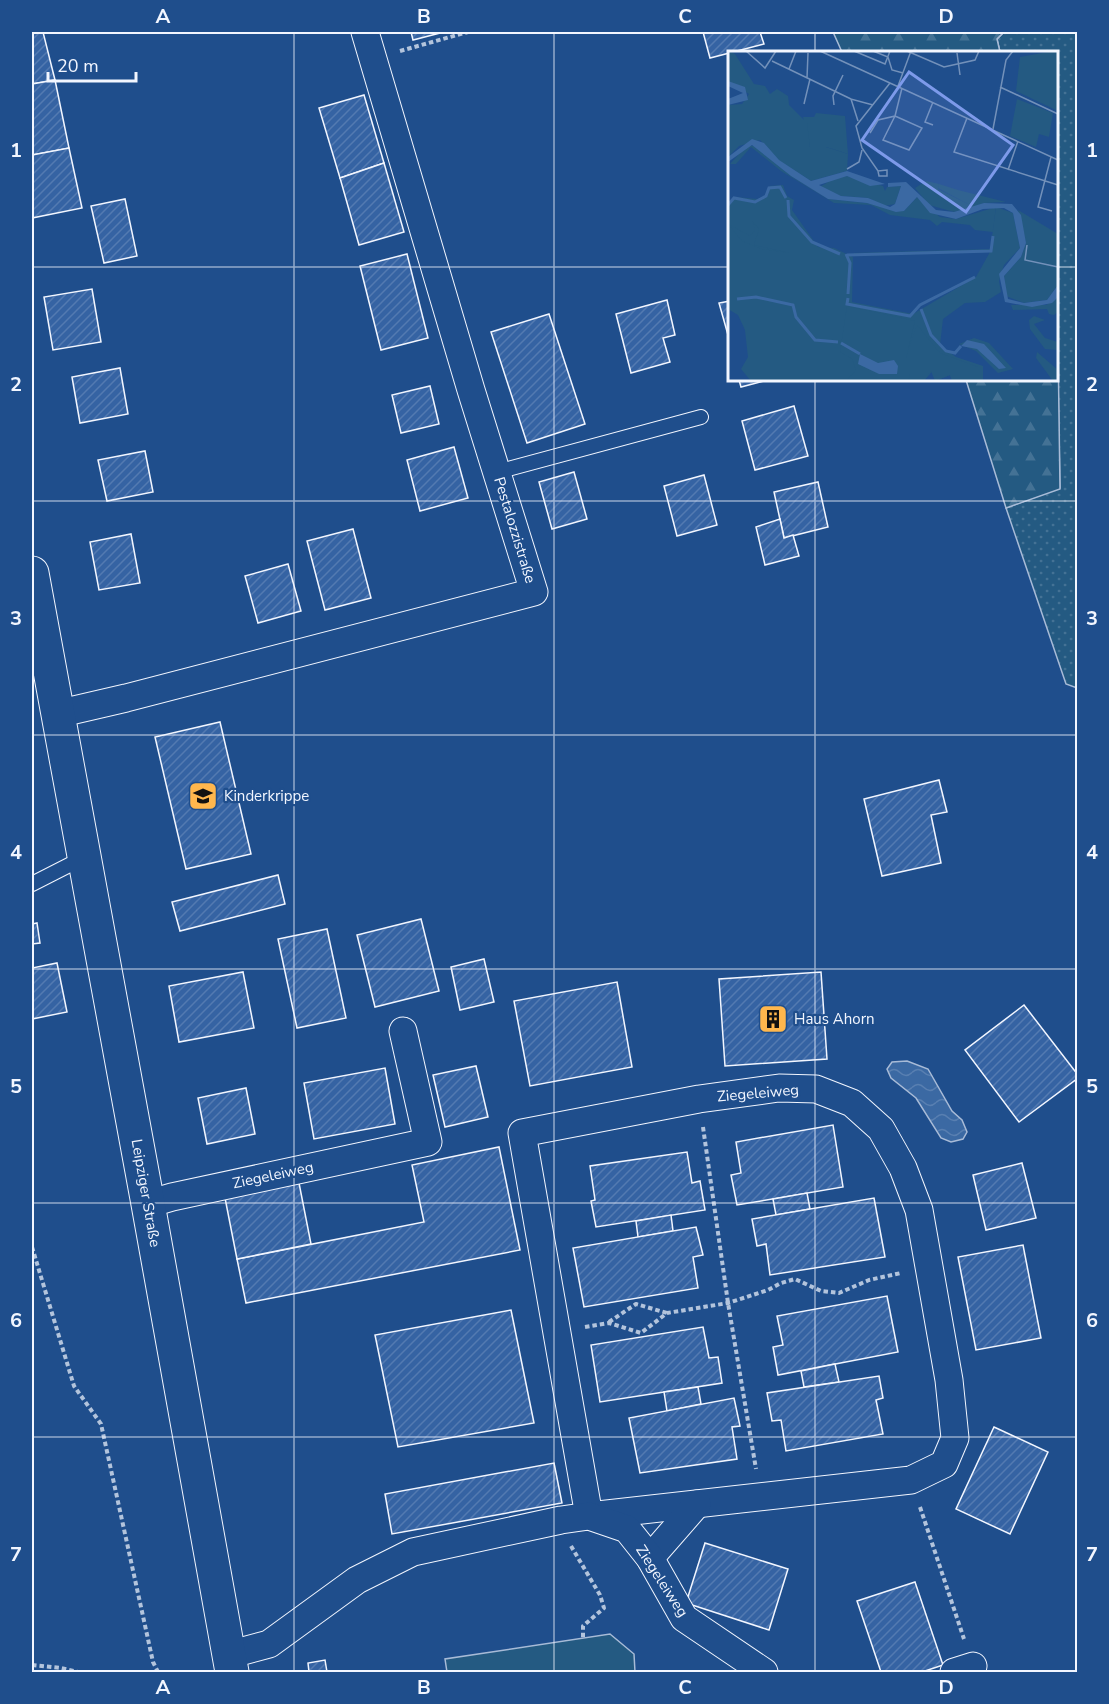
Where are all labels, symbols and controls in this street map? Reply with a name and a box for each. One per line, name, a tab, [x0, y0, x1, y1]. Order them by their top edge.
text: A	[156, 3, 171, 30]
text: B	[417, 3, 431, 30]
text: C	[678, 3, 692, 30]
text: D	[938, 3, 954, 30]
scale bar	[48, 45, 136, 83]
inset map	[728, 51, 1058, 381]
text: 20 m	[57, 54, 99, 78]
text: 1	[10, 137, 22, 164]
text: 1	[1086, 137, 1098, 164]
text: 2	[10, 371, 22, 398]
text: 2	[1086, 371, 1098, 398]
street label: Pestalozzistraße	[489, 474, 541, 586]
text: 3	[10, 605, 22, 632]
text: 3	[1086, 605, 1098, 632]
school or university icon: Kinderkrippe	[187, 780, 219, 812]
place label: Kinderkrippe	[224, 786, 309, 806]
text: 4	[10, 839, 22, 866]
text: 4	[1086, 839, 1098, 866]
building icon: Haus Ahorn	[757, 1003, 789, 1035]
place label: Haus Ahorn	[794, 1009, 875, 1029]
text: 5	[10, 1073, 22, 1100]
text: 5	[1086, 1073, 1098, 1100]
street label: Ziegeleiweg	[716, 1079, 800, 1107]
street label: Leipziger Straße	[127, 1137, 165, 1249]
street label: Ziegeleiweg	[231, 1157, 315, 1193]
text: 6	[10, 1307, 22, 1334]
text: 6	[1086, 1307, 1098, 1334]
text: 7	[10, 1541, 22, 1568]
street label: Ziegeleiweg	[631, 1541, 693, 1621]
text: 7	[1086, 1541, 1098, 1568]
text: A	[156, 1674, 171, 1701]
text: B	[417, 1674, 431, 1701]
text: C	[678, 1674, 692, 1701]
text: D	[938, 1674, 954, 1701]

